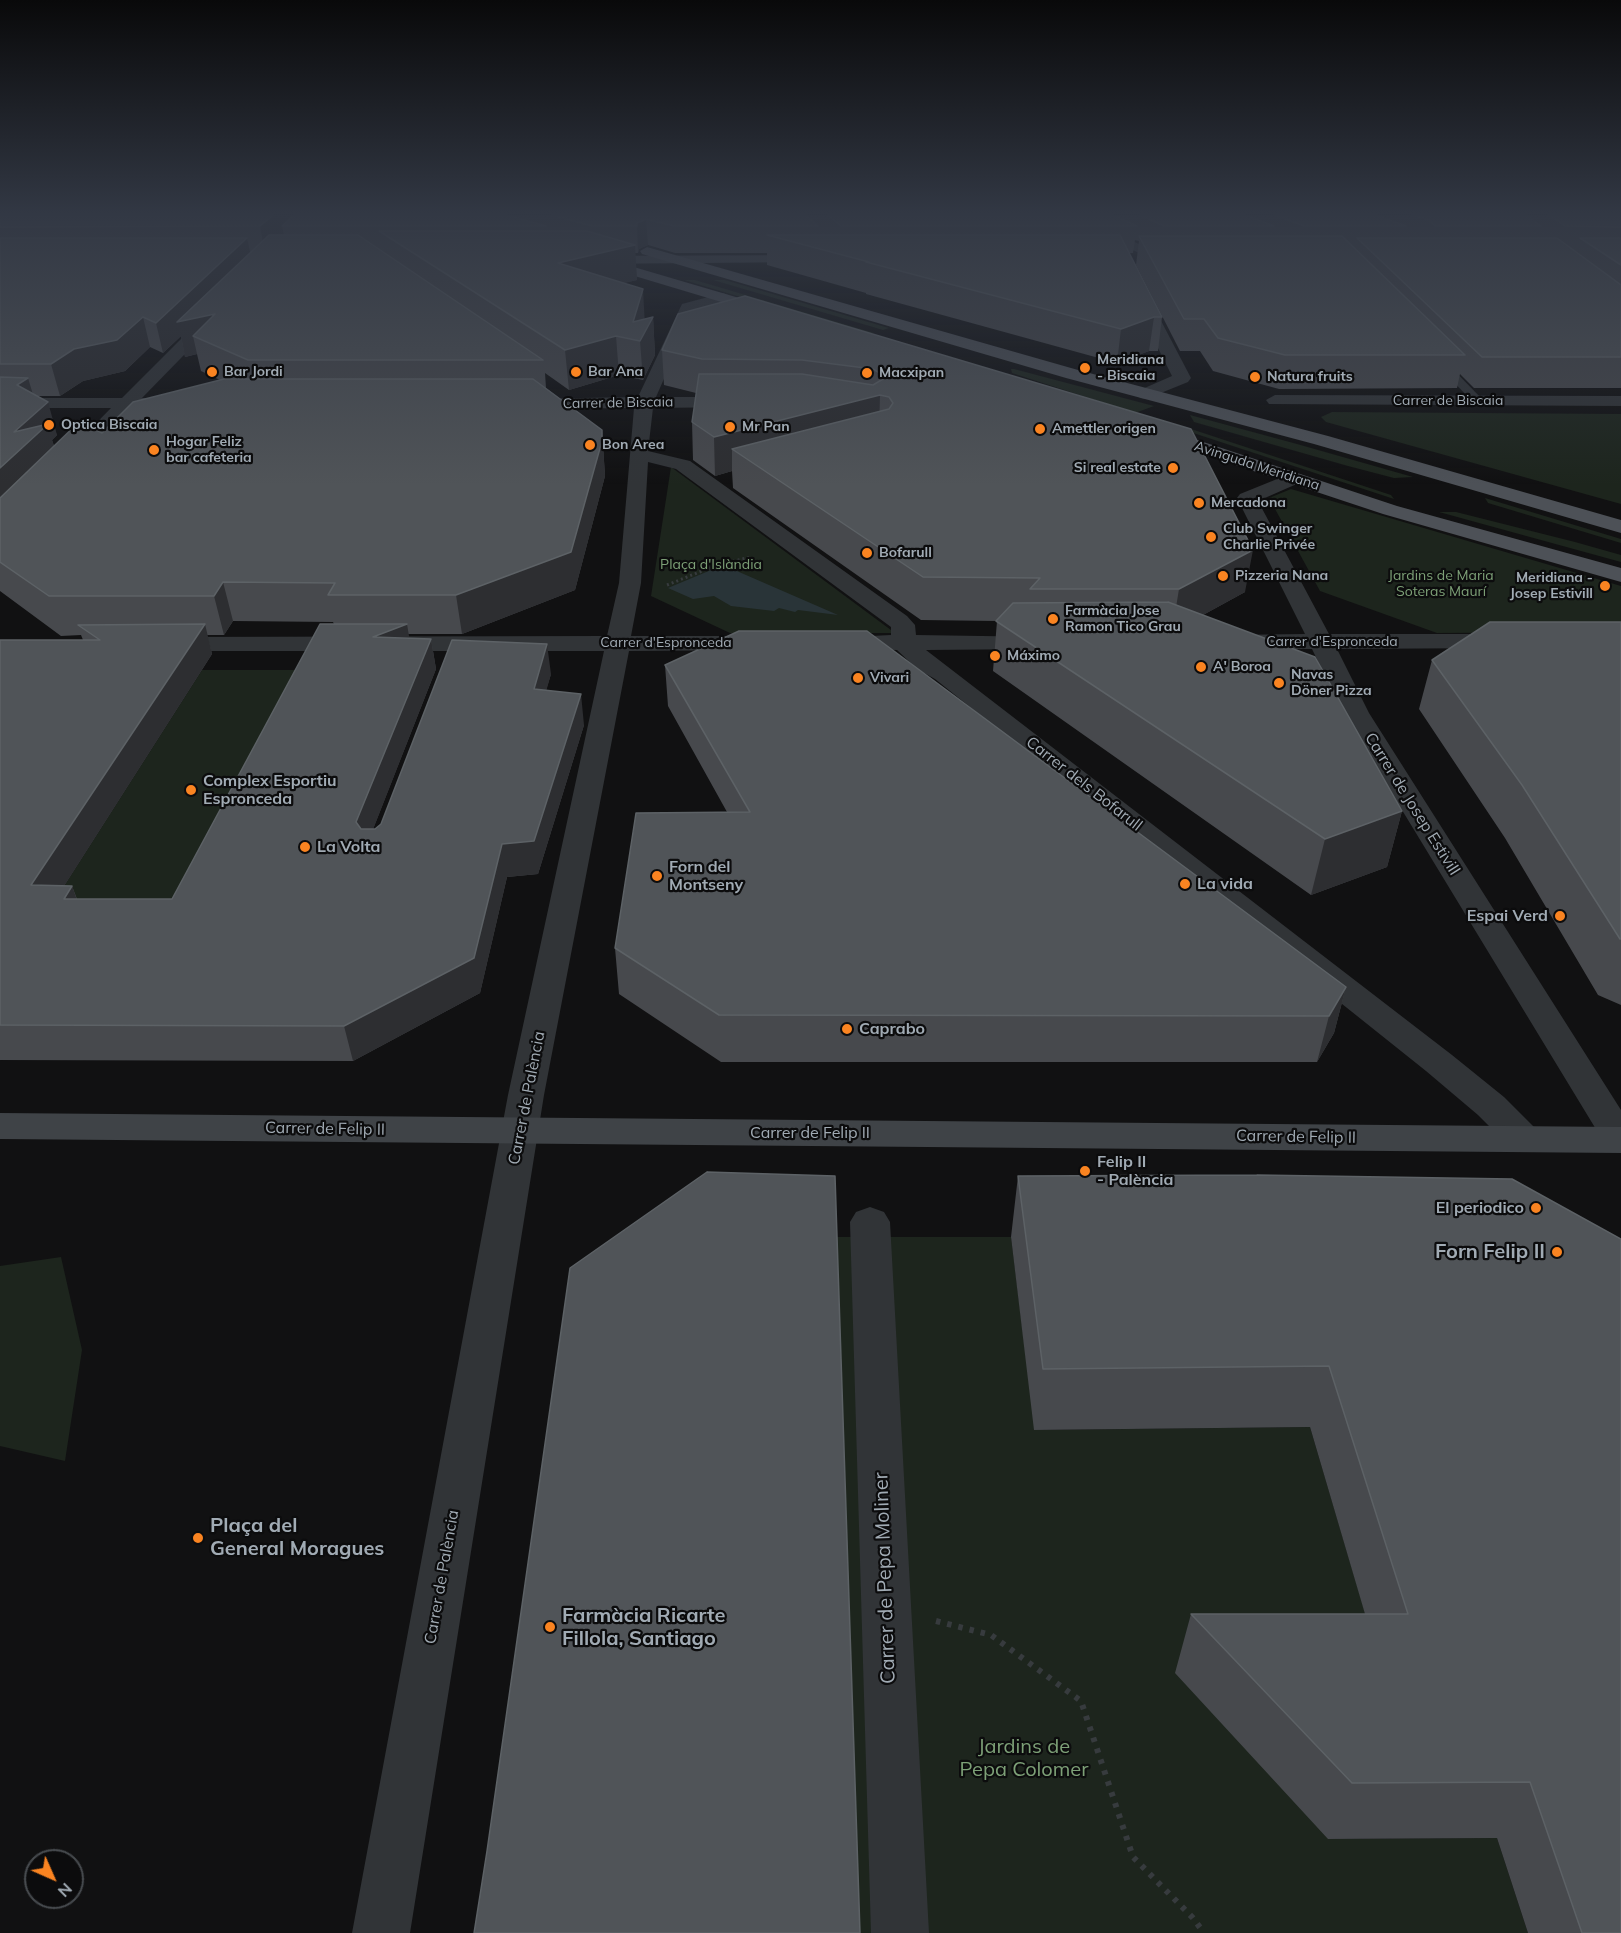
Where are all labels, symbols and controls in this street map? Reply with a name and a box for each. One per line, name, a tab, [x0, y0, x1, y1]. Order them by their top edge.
place label: Meridiana - Biscaia	[1097, 352, 1164, 384]
marker: Meridiana - Biscaia	[1078, 361, 1092, 375]
place label: Bar Jordi	[224, 364, 283, 380]
place label: Bar Ana	[588, 364, 643, 380]
marker: Bar Jordi	[205, 365, 219, 379]
marker: Bar Ana	[569, 365, 583, 379]
place label: Macxipan	[879, 365, 944, 381]
marker: Macxipan	[860, 366, 874, 380]
place label: Natura fruits	[1267, 369, 1353, 385]
marker: Natura fruits	[1248, 370, 1262, 384]
street label: Carrer de Biscaia	[1393, 393, 1503, 409]
street label: Carrer de Biscaia	[563, 394, 673, 412]
place label: Optica Biscaia	[61, 417, 157, 433]
marker: Optica Biscaia	[42, 418, 56, 432]
place label: Mr Pan	[742, 419, 790, 435]
marker: Mr Pan	[723, 420, 737, 434]
place label: Amettler origen	[1052, 421, 1156, 437]
marker: Amettler origen	[1033, 422, 1047, 436]
place label: Hogar Feliz bar cafeteria	[166, 434, 252, 466]
place label: Bon Area	[602, 437, 664, 453]
marker: Bon Area	[583, 438, 597, 452]
street label: Avinguda Meridiana	[1192, 438, 1322, 494]
marker: Hogar Feliz bar cafeteria	[147, 443, 161, 457]
place label: Si real estate	[1074, 460, 1161, 476]
marker: Si real estate	[1166, 461, 1180, 475]
place label: Mercadona	[1211, 495, 1286, 511]
marker: Mercadona	[1192, 496, 1206, 510]
place label: Club Swinger Charlie Privée	[1223, 521, 1315, 554]
marker: Club Swinger Charlie Privée	[1204, 530, 1218, 544]
place label: Bofarull	[879, 545, 932, 561]
marker: Bofarull	[860, 546, 874, 560]
park label: Plaça d'Islàndia	[660, 557, 762, 573]
place label: Pizzeria Nana	[1235, 568, 1328, 584]
park label: Jardins de Maria Soteras Maurí	[1388, 568, 1494, 600]
marker: Pizzeria Nana	[1216, 569, 1230, 583]
place label: Meridiana - Josep Estivill	[1510, 570, 1593, 602]
marker: Meridiana - Josep Estivill	[1598, 579, 1612, 593]
place label: Farmàcia Jose Ramon Tico Grau	[1065, 603, 1181, 636]
marker: Farmàcia Jose Ramon Tico Grau	[1046, 612, 1060, 626]
street label: Carrer d'Espronceda	[1266, 634, 1398, 650]
street label: Carrer d'Espronceda	[600, 635, 732, 651]
place label: Máximo	[1007, 648, 1060, 664]
marker: Máximo	[988, 649, 1002, 663]
place label: A' Boroa	[1213, 659, 1271, 675]
marker: A' Boroa	[1194, 660, 1208, 674]
place label: Navas Döner Pizza	[1291, 667, 1372, 700]
place label: Vivari	[870, 670, 909, 686]
marker: Vivari	[851, 671, 865, 685]
marker: Navas Döner Pizza	[1272, 676, 1286, 690]
street label: Carrer de Josep Estivill	[1360, 729, 1464, 879]
street label: Carrer dels Bofarull	[1022, 733, 1146, 835]
place label: Complex Esportiu Espronceda	[203, 771, 337, 809]
marker: Complex Esportiu Espronceda	[184, 783, 198, 797]
place label: La Volta	[317, 837, 380, 857]
marker: La Volta	[298, 840, 312, 854]
place label: Forn del Montseny	[669, 857, 743, 895]
marker: Forn del Montseny	[650, 869, 664, 883]
place label: La vida	[1197, 874, 1253, 894]
marker: La vida	[1178, 877, 1192, 891]
place label: Espai Verd	[1467, 906, 1548, 926]
marker: Espai Verd	[1553, 909, 1567, 923]
place label: Caprabo	[859, 1019, 925, 1039]
marker: Caprabo	[840, 1022, 854, 1036]
street label: Carrer de Palència	[505, 1030, 549, 1166]
street label: Carrer de Felip II	[265, 1118, 385, 1140]
street label: Carrer de Felip II	[750, 1123, 870, 1143]
street label: Carrer de Felip II	[1236, 1126, 1356, 1148]
place label: Felip II - Palència	[1097, 1152, 1173, 1190]
marker: Felip II - Palència	[1078, 1164, 1092, 1178]
place label: El periodico	[1436, 1198, 1524, 1218]
marker: El periodico	[1529, 1201, 1543, 1215]
place label: Forn Felip II	[1435, 1240, 1545, 1264]
marker: Forn Felip II	[1550, 1245, 1564, 1259]
street label: Carrer de Pepa Moliner	[869, 1472, 901, 1684]
street label: Carrer de Palència	[421, 1508, 463, 1646]
place label: Plaça del General Moragues	[210, 1514, 384, 1561]
marker: Plaça del General Moragues	[191, 1531, 205, 1545]
place label: Farmàcia Ricarte Fillola, Santiago	[562, 1604, 725, 1651]
marker: Farmàcia Ricarte Fillola, Santiago	[543, 1620, 557, 1634]
park label: Jardins de Pepa Colomer	[960, 1735, 1088, 1782]
north arrow	[24, 1849, 84, 1909]
text: N	[54, 1879, 77, 1902]

